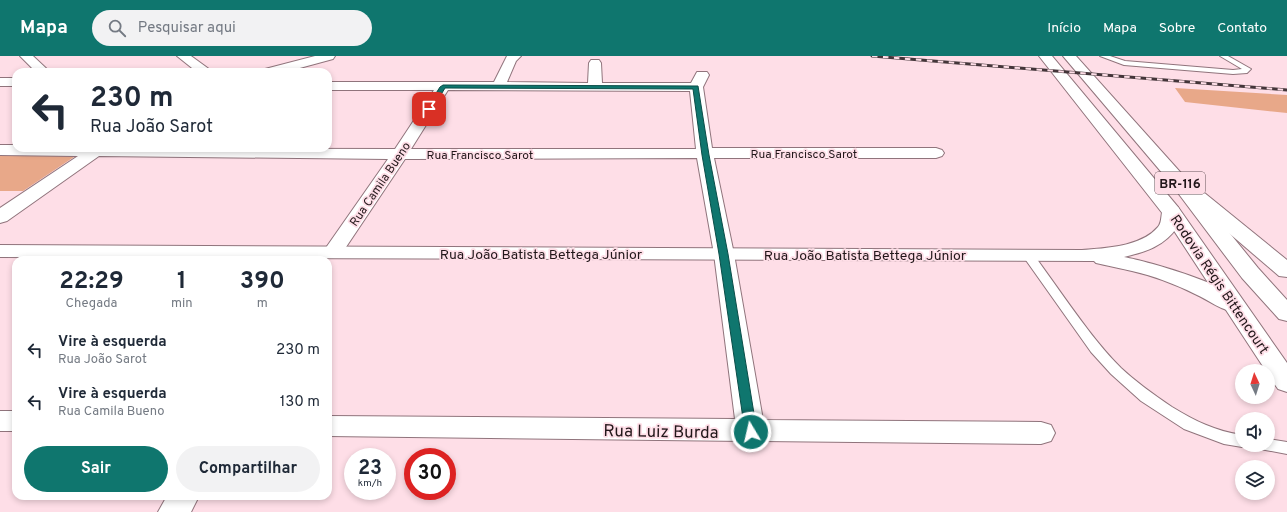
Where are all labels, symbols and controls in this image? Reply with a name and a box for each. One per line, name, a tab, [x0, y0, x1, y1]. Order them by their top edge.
search box	[92, 10, 372, 46]
text: Mapa	[20, 16, 68, 40]
icon: search	[106, 17, 128, 39]
text: Pesquisar aqui	[138, 19, 236, 38]
text: Início	[1047, 20, 1081, 37]
text: Mapa	[1103, 20, 1137, 37]
text: Sobre	[1159, 20, 1195, 37]
text: Contato	[1217, 20, 1267, 37]
text: 230 m	[90, 81, 173, 117]
icon: left	[24, 84, 76, 136]
pin	[412, 92, 446, 126]
icon: arrive	[418, 98, 440, 120]
text: Rua João Sarot	[90, 116, 213, 139]
street label: Rua Camila Bueno	[347, 139, 415, 230]
street label: Rua Francisco Sarot	[751, 147, 857, 163]
street label: Rua Francisco Sarot	[427, 148, 533, 164]
road number: BR-116	[1155, 172, 1205, 194]
street label: Rodovia Régis Bittencourt	[1166, 212, 1272, 358]
street label: Rua João Batista Bettega Júnior	[440, 247, 643, 264]
street label: Rua João Batista Bettega Júnior	[764, 248, 967, 265]
text: 22:29	[59, 267, 124, 297]
text: 1	[177, 267, 187, 297]
text: 390	[240, 267, 285, 297]
text: Chegada	[66, 296, 117, 312]
text: min	[171, 296, 193, 312]
text: m	[257, 296, 268, 312]
text: Vire à esquerda	[58, 333, 167, 352]
icon: left	[24, 339, 46, 361]
text: 230 m	[276, 341, 320, 360]
text: Rua João Sarot	[58, 352, 147, 368]
north arrow	[1235, 364, 1275, 404]
map controls	[1235, 364, 1275, 500]
text: Vire à esquerda	[58, 385, 167, 404]
icon: left	[24, 391, 46, 413]
text: 130 m	[280, 393, 320, 412]
text: Rua Camila Bueno	[58, 404, 164, 420]
position arrow	[730, 411, 772, 453]
button: sound	[1235, 412, 1275, 452]
street label: Rua Luiz Burda	[603, 421, 719, 445]
button: Sair	[24, 446, 168, 492]
button: Compartilhar	[176, 446, 320, 492]
speed limit sign: 30	[404, 448, 456, 500]
text: 23	[358, 456, 382, 482]
button: layers	[1235, 460, 1275, 500]
text: km/h	[358, 477, 382, 490]

